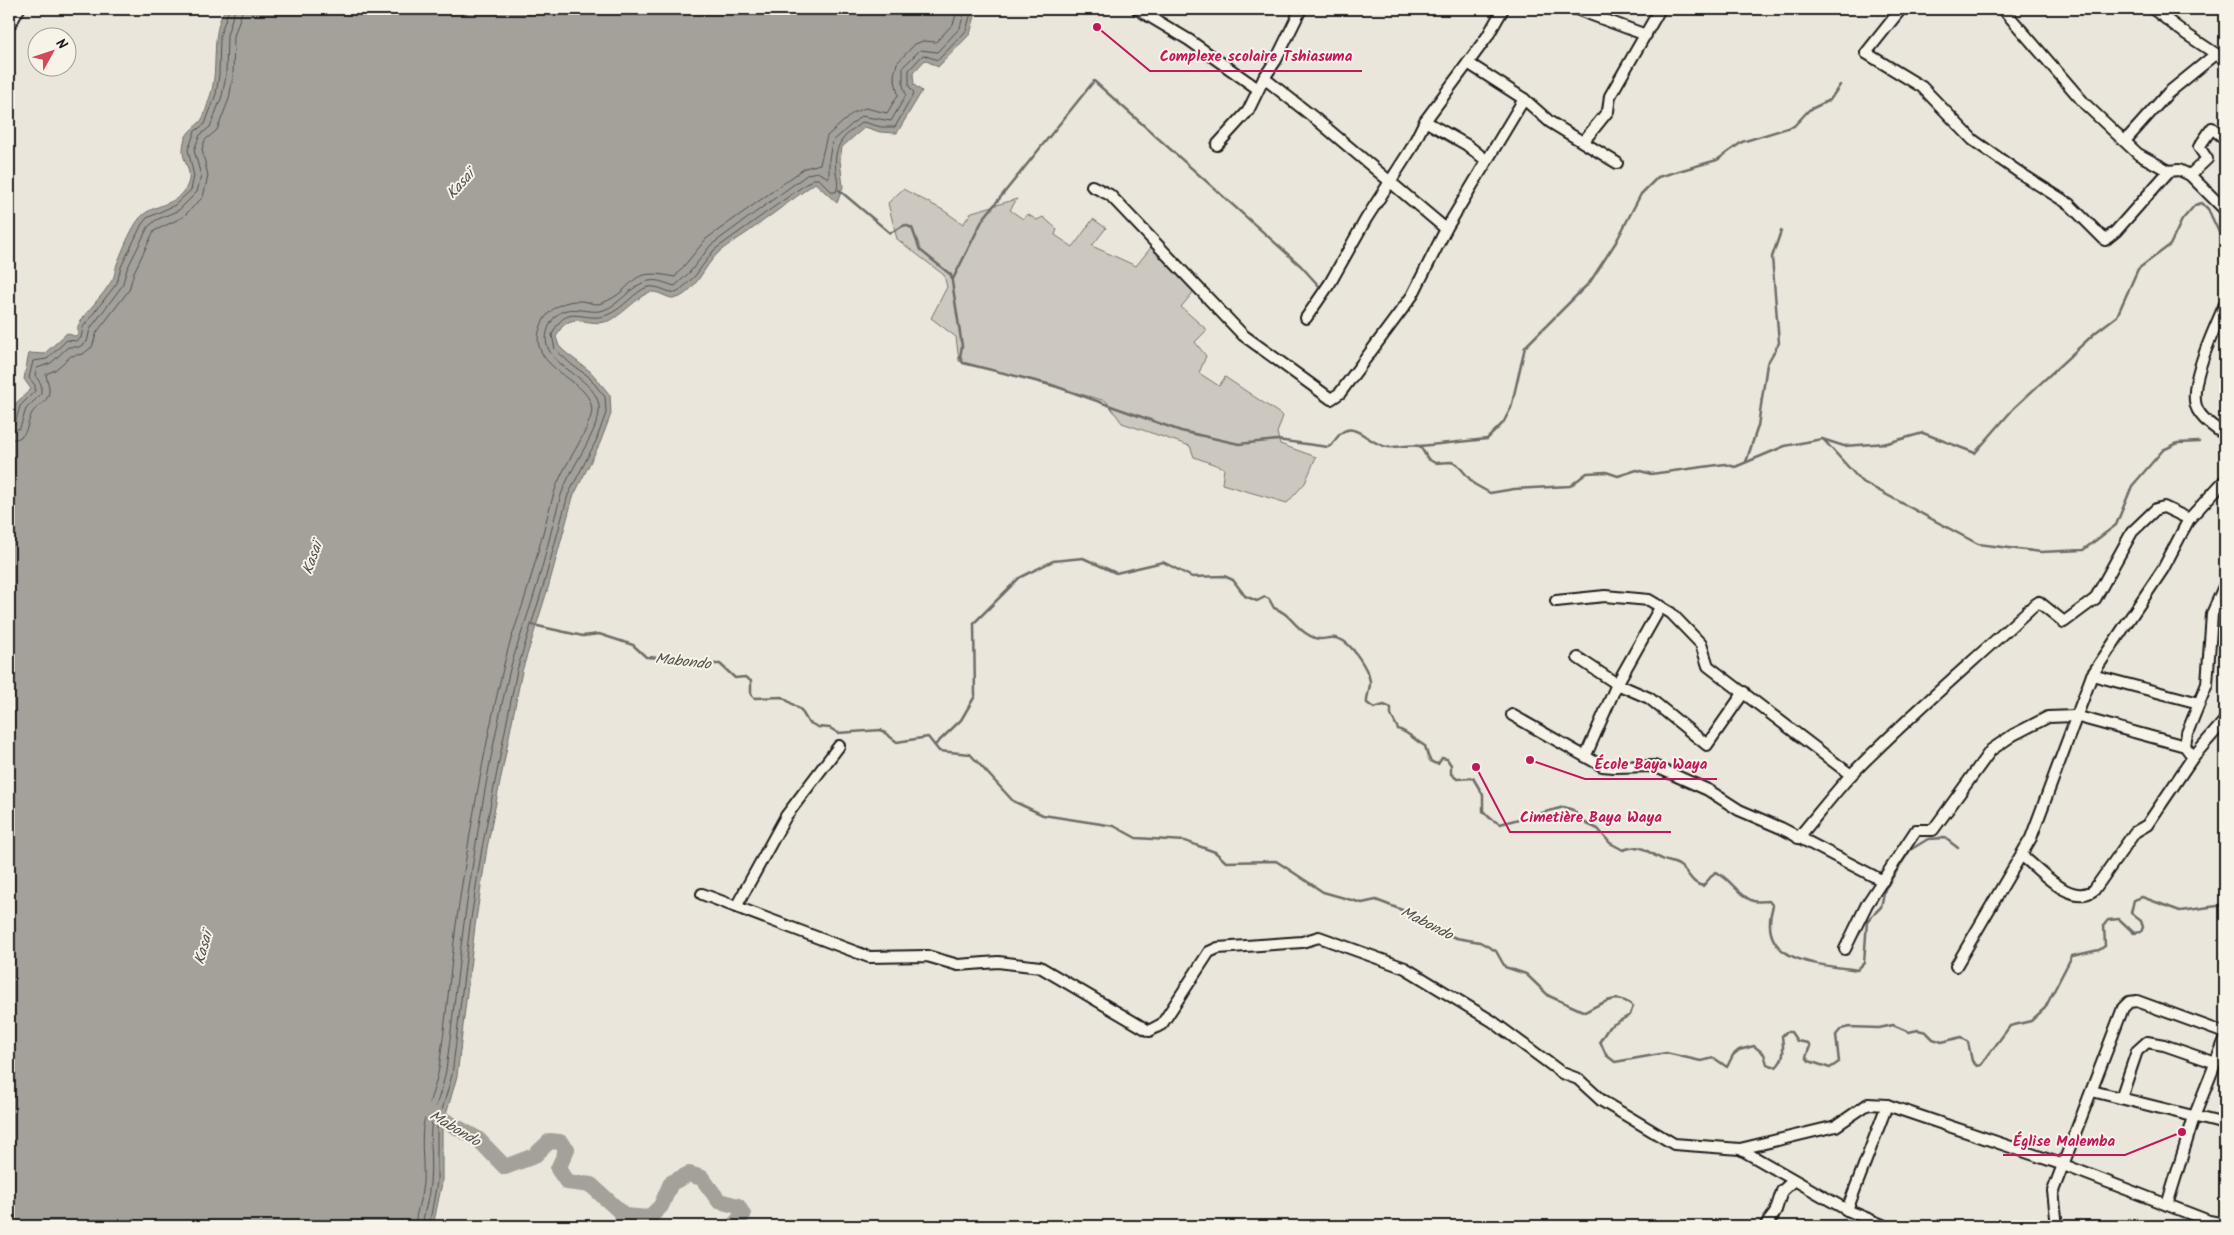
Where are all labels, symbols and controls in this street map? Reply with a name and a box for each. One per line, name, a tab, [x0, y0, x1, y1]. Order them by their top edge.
north arrow	[28, 28, 78, 78]
text: N	[50, 34, 73, 55]
callout: Complexe scolaire Tshiasuma	[1150, 41, 1362, 71]
text: Complexe scolaire Tshiasuma	[1160, 45, 1353, 69]
water label: Kasaï	[441, 161, 484, 205]
water label: Kasaï	[296, 535, 331, 578]
water label: Mabondo	[654, 647, 713, 677]
callout: École Baya Waya	[1585, 749, 1717, 779]
text: École Baya Waya	[1595, 753, 1708, 777]
callout: Cimetière Baya Waya	[1510, 802, 1671, 832]
text: Cimetière Baya Waya	[1520, 806, 1662, 830]
water label: Mabondo	[1396, 901, 1458, 948]
water label: Kasaï	[188, 925, 221, 967]
water label: Mabondo	[424, 1104, 486, 1154]
callout: Église Malemba	[2003, 1125, 2125, 1155]
text: Église Malemba	[2013, 1130, 2115, 1154]

